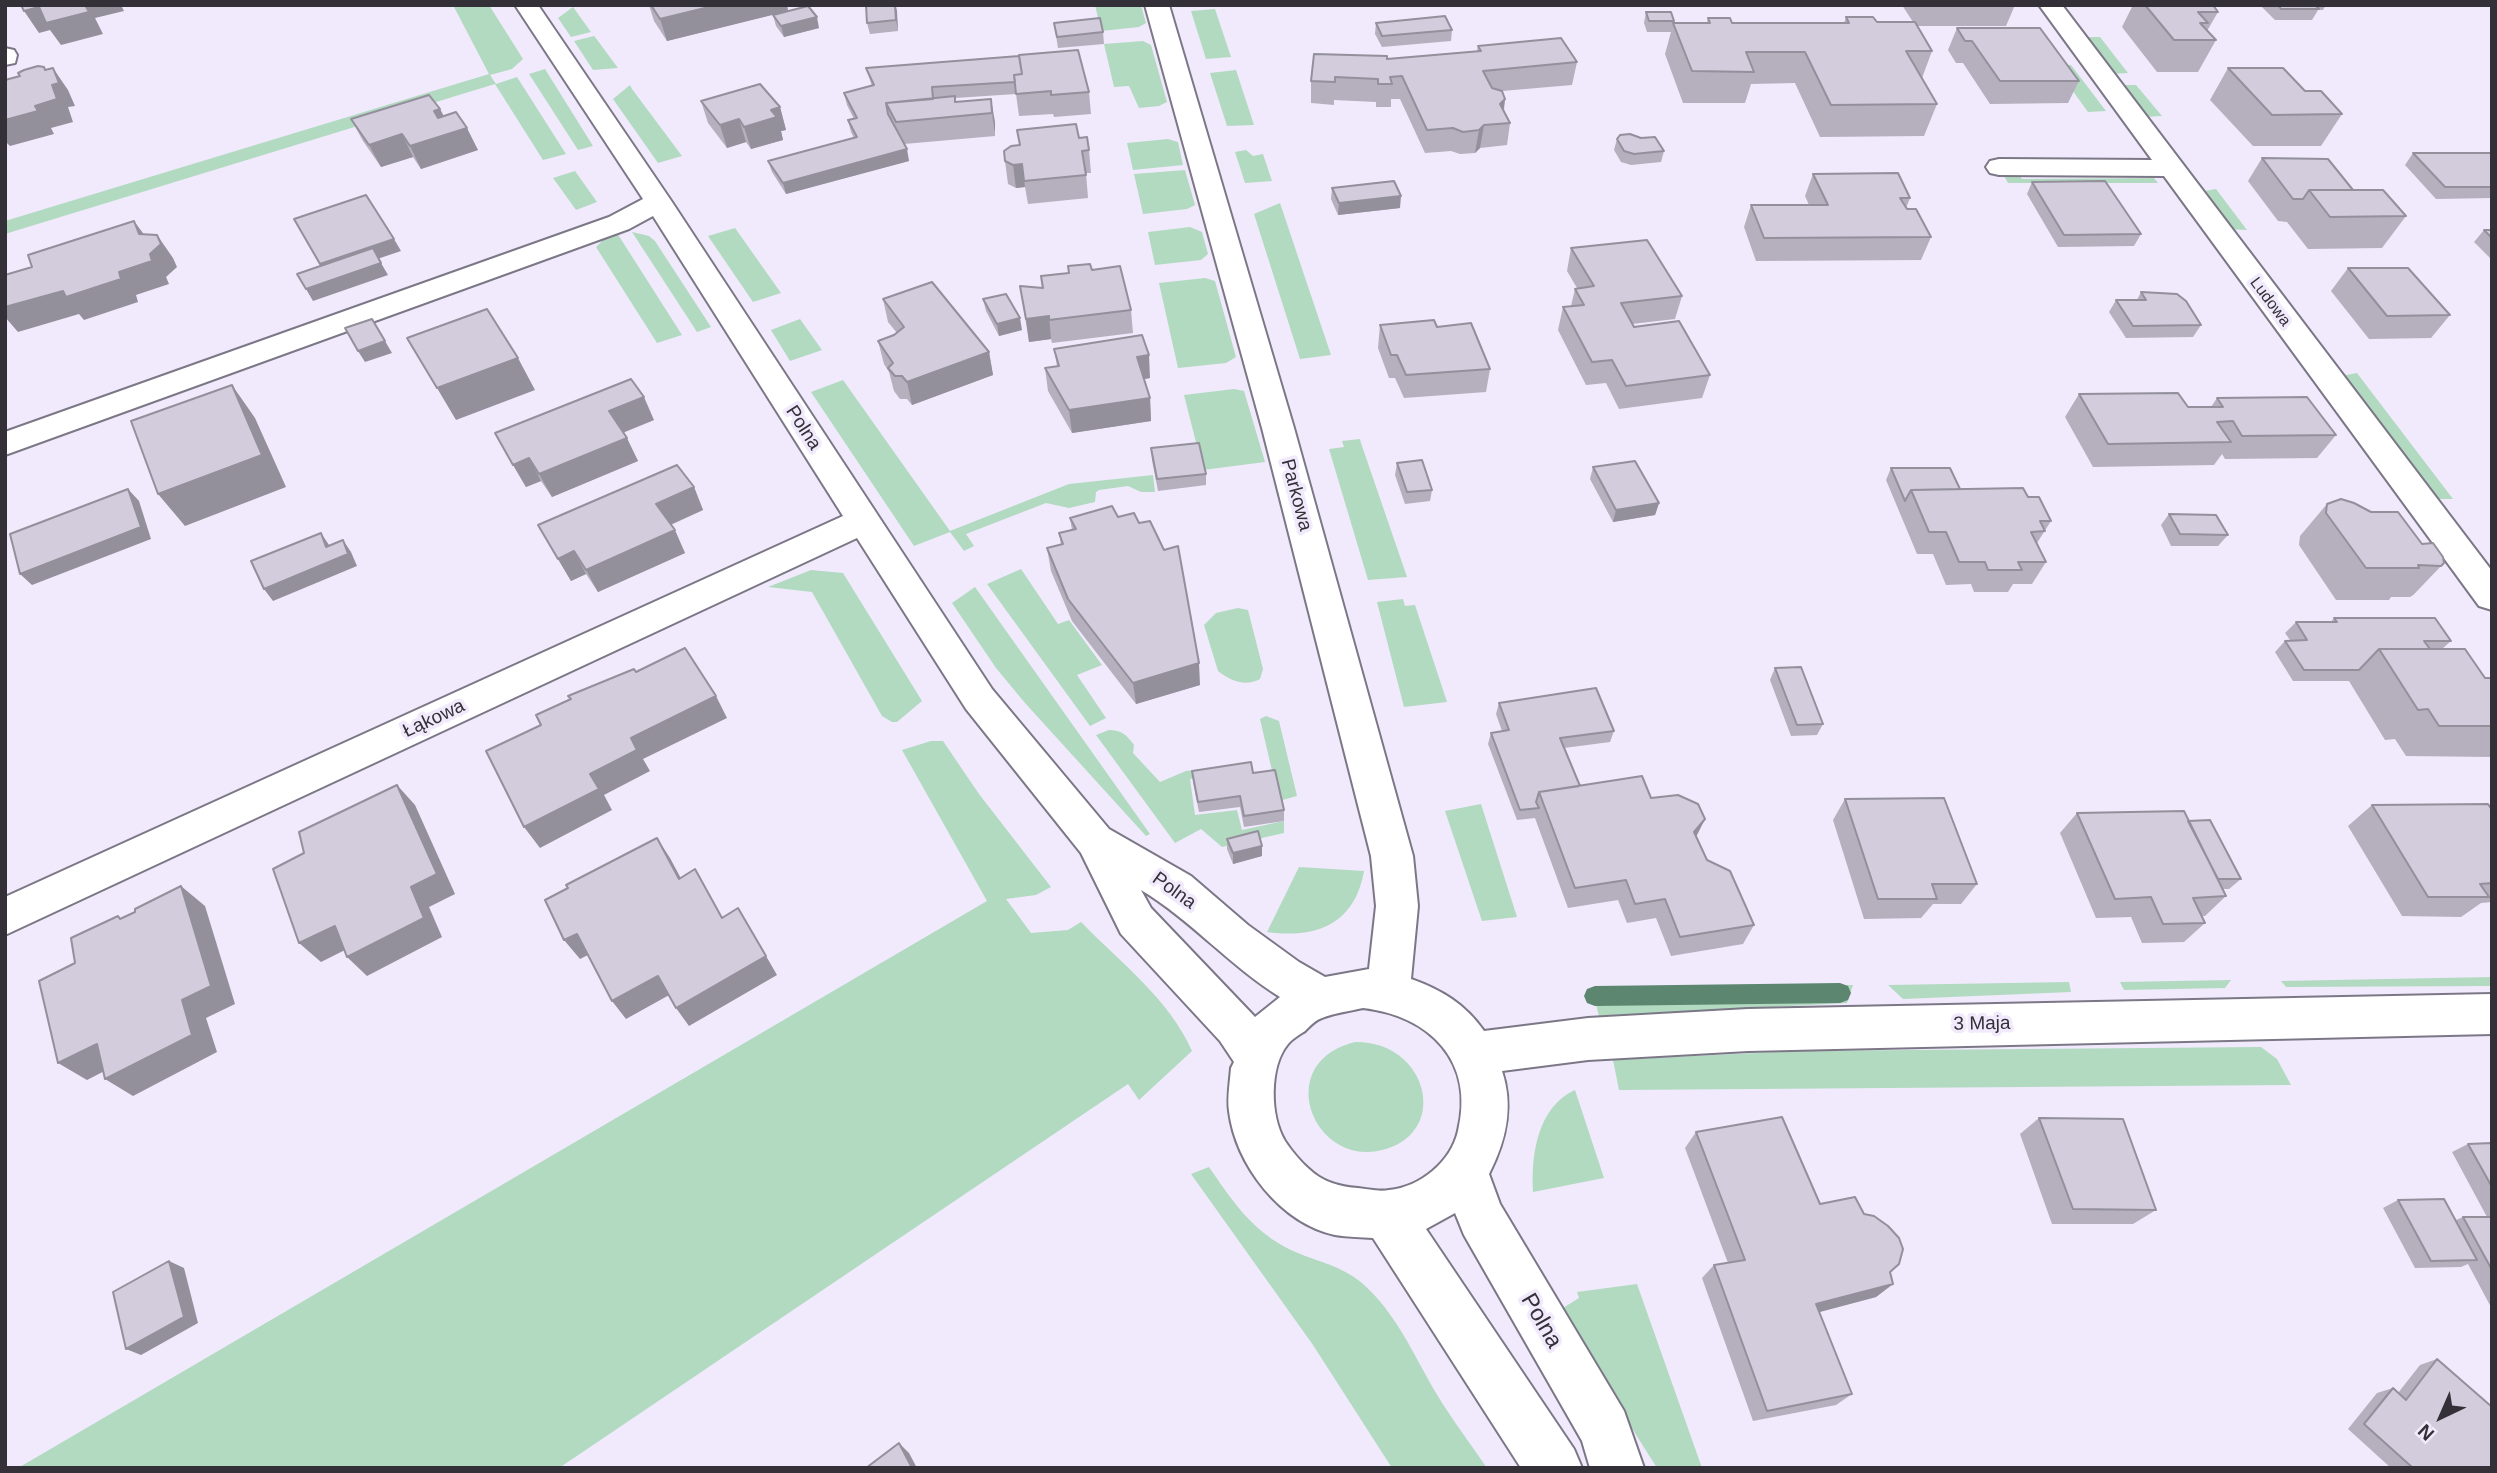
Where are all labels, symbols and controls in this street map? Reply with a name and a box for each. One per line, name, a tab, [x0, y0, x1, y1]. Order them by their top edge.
street label: Ludowa	[2245, 274, 2295, 330]
street label: Polna	[780, 401, 826, 455]
street label: Parkowa	[1275, 456, 1317, 534]
street label: Łąkowa	[400, 695, 468, 743]
street label: Polna	[1148, 867, 1200, 915]
street label: 3 Maja	[1953, 1012, 2011, 1036]
street label: Polna	[1514, 1289, 1568, 1353]
north arrow	[2406, 1382, 2476, 1452]
text: N	[2414, 1420, 2438, 1445]

